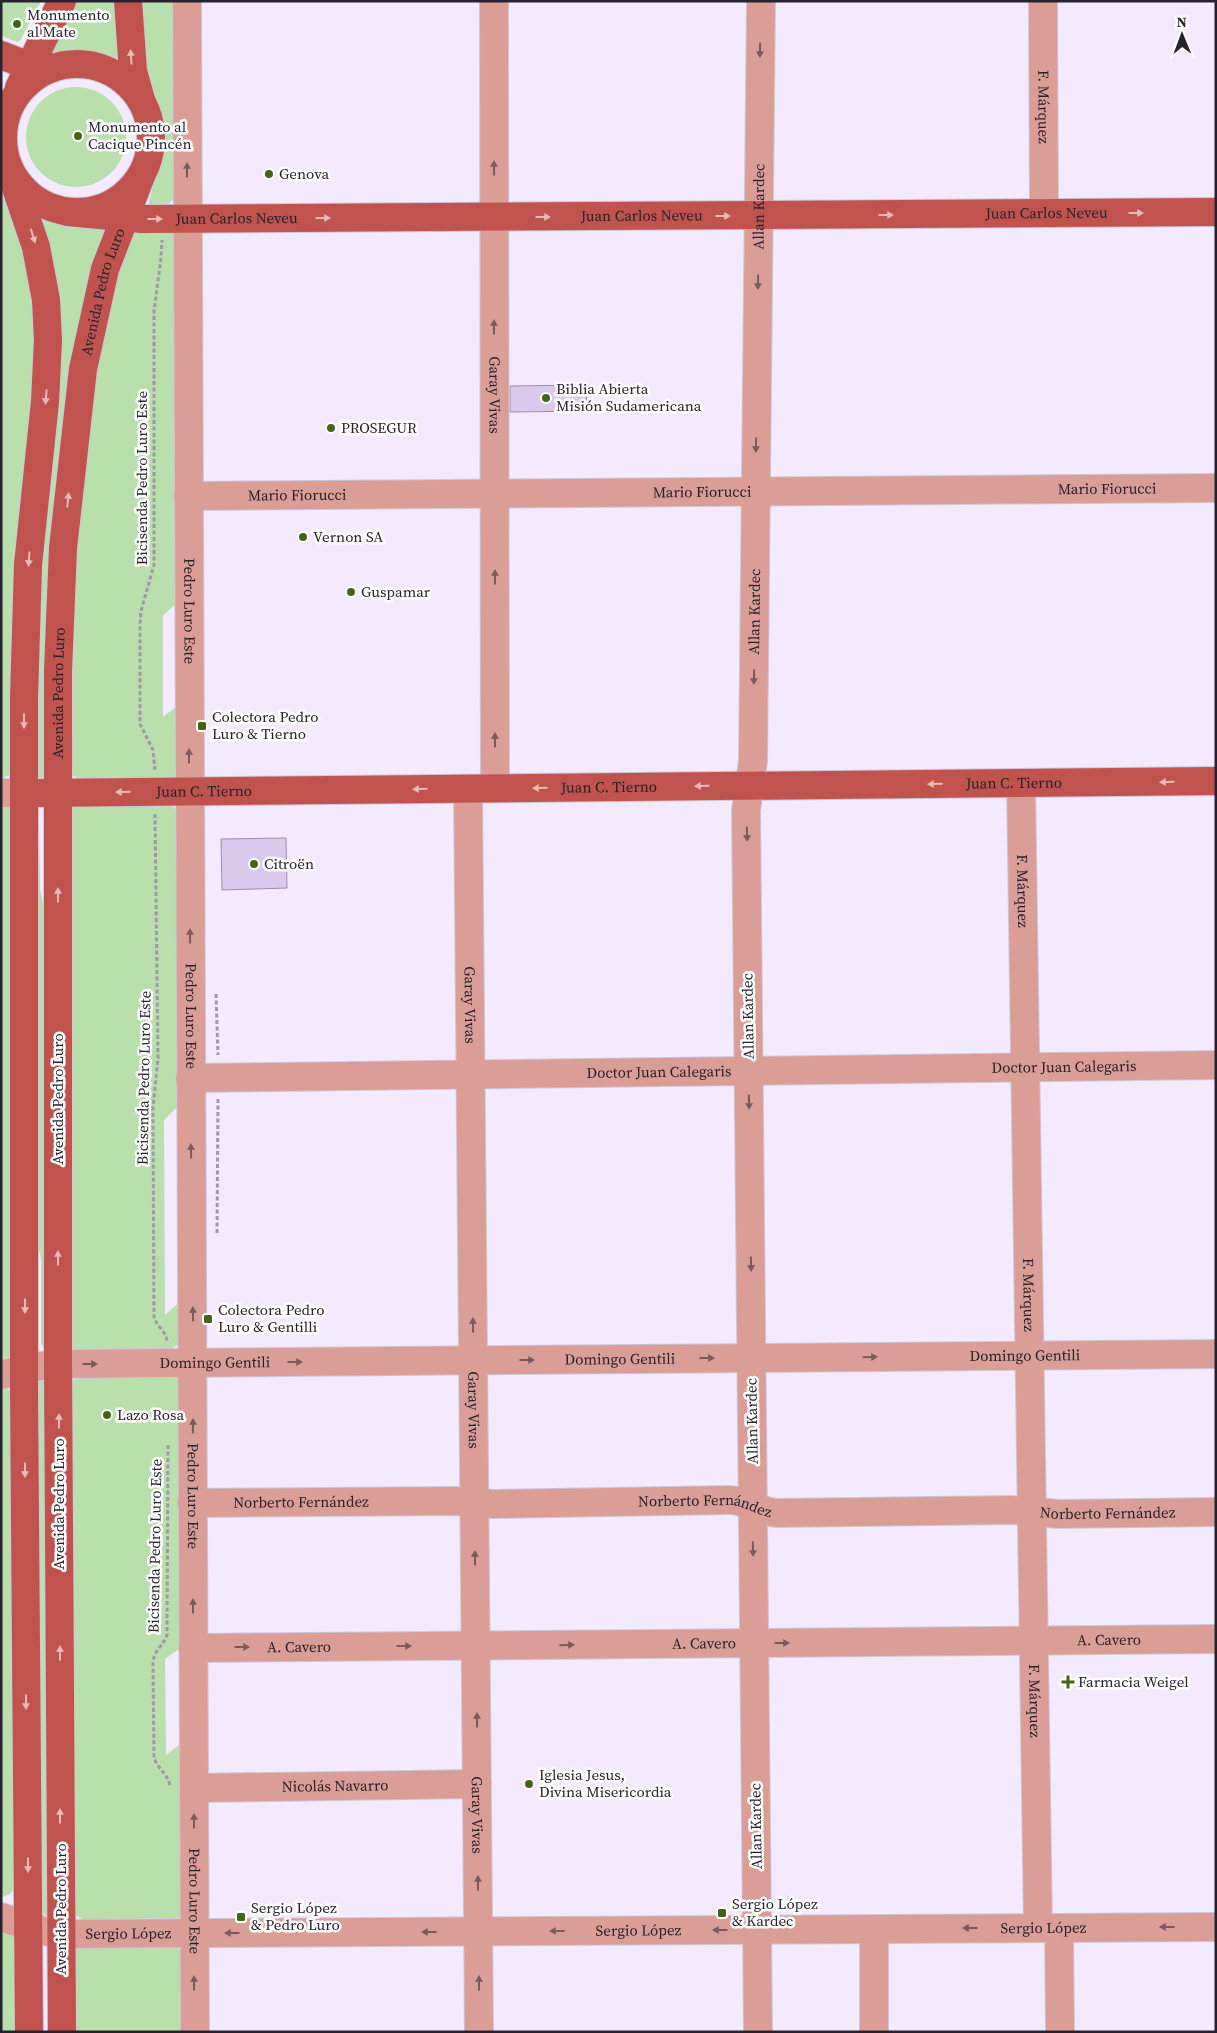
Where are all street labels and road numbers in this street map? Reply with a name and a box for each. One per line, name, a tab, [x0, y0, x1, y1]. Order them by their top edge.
street label: F. Márquez	[1033, 70, 1055, 144]
street label: Allan Kardec	[747, 163, 769, 250]
street label: Juan Carlos Neveu	[985, 202, 1108, 224]
street label: Juan Carlos Neveu	[580, 204, 703, 226]
street label: Juan Carlos Neveu	[175, 207, 298, 229]
street label: Avenida Pedro Luro	[75, 225, 130, 357]
street label: Garay Vivas	[484, 356, 506, 434]
street label: Bicisenda Pedro Luro Este	[131, 390, 152, 565]
street label: Mario Fiorucci	[1058, 477, 1156, 499]
street label: Mario Fiorucci	[653, 481, 751, 502]
street label: Mario Fiorucci	[248, 484, 346, 506]
street label: Pedro Luro Este	[179, 558, 201, 664]
street label: Allan Kardec	[743, 568, 765, 655]
street label: Avenida Pedro Luro	[47, 627, 70, 759]
street label: Juan C. Tierno	[965, 772, 1062, 794]
street label: Juan C. Tierno	[560, 776, 657, 798]
street label: Juan C. Tierno	[155, 780, 252, 802]
street label: F. Márquez	[1012, 854, 1034, 928]
street label: Pedro Luro Este	[181, 963, 202, 1069]
street label: Garay Vivas	[460, 966, 481, 1044]
street label: Allan Kardec	[736, 973, 759, 1059]
street label: Bicisenda Pedro Luro Este	[131, 990, 156, 1165]
street label: Avenida Pedro Luro	[47, 1033, 68, 1165]
street label: Doctor Juan Calegaris	[991, 1055, 1137, 1078]
street label: Doctor Juan Calegaris	[586, 1060, 732, 1083]
street label: F. Márquez	[1018, 1258, 1040, 1332]
street label: Domingo Gentili	[969, 1344, 1080, 1366]
street label: Domingo Gentili	[564, 1348, 675, 1370]
street label: Domingo Gentili	[159, 1351, 270, 1373]
street label: Garay Vivas	[463, 1371, 485, 1449]
street label: Allan Kardec	[740, 1378, 763, 1464]
street label: Avenida Pedro Luro	[48, 1438, 69, 1570]
street label: Pedro Luro Este	[183, 1443, 204, 1549]
street label: Bicisenda Pedro Luro Este	[142, 1458, 167, 1633]
street label: Norberto Fernández	[638, 1489, 774, 1522]
street label: Norberto Fernández	[233, 1491, 369, 1513]
street label: Norberto Fernández	[1039, 1501, 1176, 1524]
street label: A. Cavero	[1077, 1629, 1141, 1650]
street label: A. Cavero	[672, 1632, 736, 1654]
street label: A. Cavero	[267, 1636, 331, 1657]
street label: F. Márquez	[1024, 1664, 1046, 1738]
street label: Nicolás Navarro	[281, 1774, 389, 1797]
street label: Garay Vivas	[467, 1776, 488, 1854]
street label: Allan Kardec	[744, 1783, 767, 1869]
street label: Avenida Pedro Luro	[50, 1843, 71, 1975]
street label: Pedro Luro Este	[184, 1848, 206, 1954]
street label: Sergio López	[1001, 1917, 1087, 1938]
street label: Sergio López	[596, 1919, 682, 1941]
street label: Sergio López	[86, 1922, 172, 1944]

